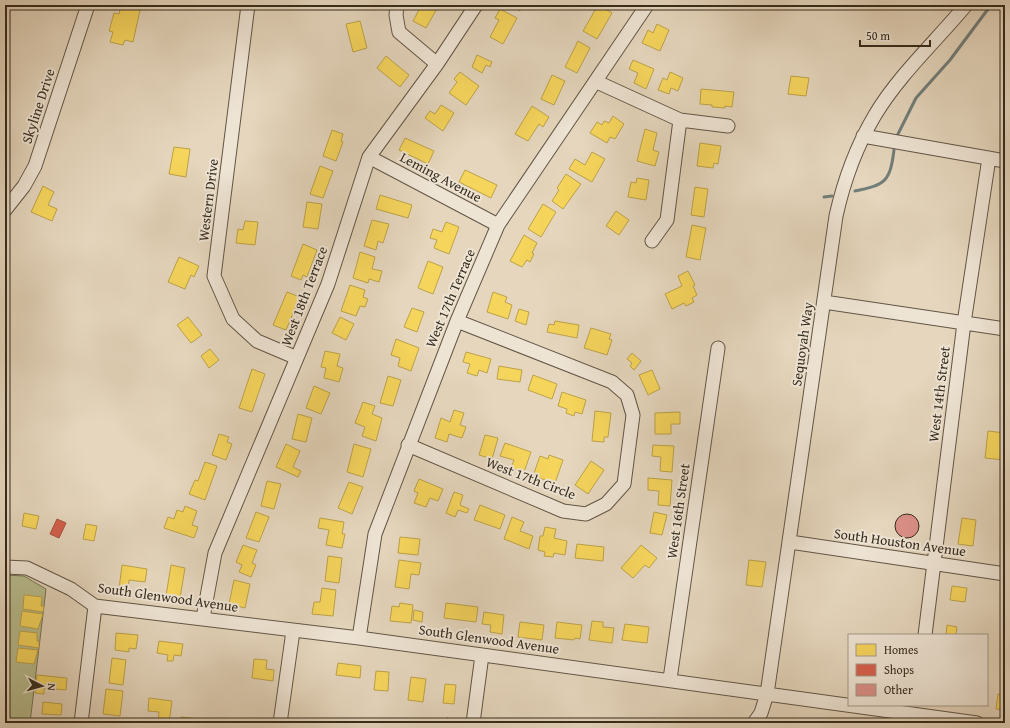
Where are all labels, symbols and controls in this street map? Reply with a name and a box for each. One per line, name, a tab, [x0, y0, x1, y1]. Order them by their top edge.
scale bar	[860, 22, 930, 48]
text: 50 m	[866, 27, 890, 44]
street label: Skyline Drive	[16, 66, 60, 146]
street label: Leming Avenue	[397, 147, 486, 207]
street label: Western Drive	[193, 157, 223, 242]
street label: West 18th Terrace	[276, 243, 332, 349]
street label: West 17th Terrace	[420, 245, 480, 350]
street label: Sequoyah Way	[786, 301, 818, 387]
street label: West 14th Street	[923, 345, 955, 443]
street label: West 17th Circle	[483, 452, 579, 504]
street label: West 16th Street	[661, 462, 695, 560]
street label: South Houston Avenue	[833, 523, 968, 561]
street label: South Glenwood Avenue	[96, 577, 240, 617]
street label: South Glenwood Avenue	[417, 619, 561, 659]
legend	[848, 634, 988, 706]
text: Homes	[884, 641, 919, 658]
text: Shops	[884, 661, 914, 678]
north arrow	[22, 666, 62, 706]
text: Other	[884, 681, 913, 698]
text: N	[44, 683, 60, 692]

